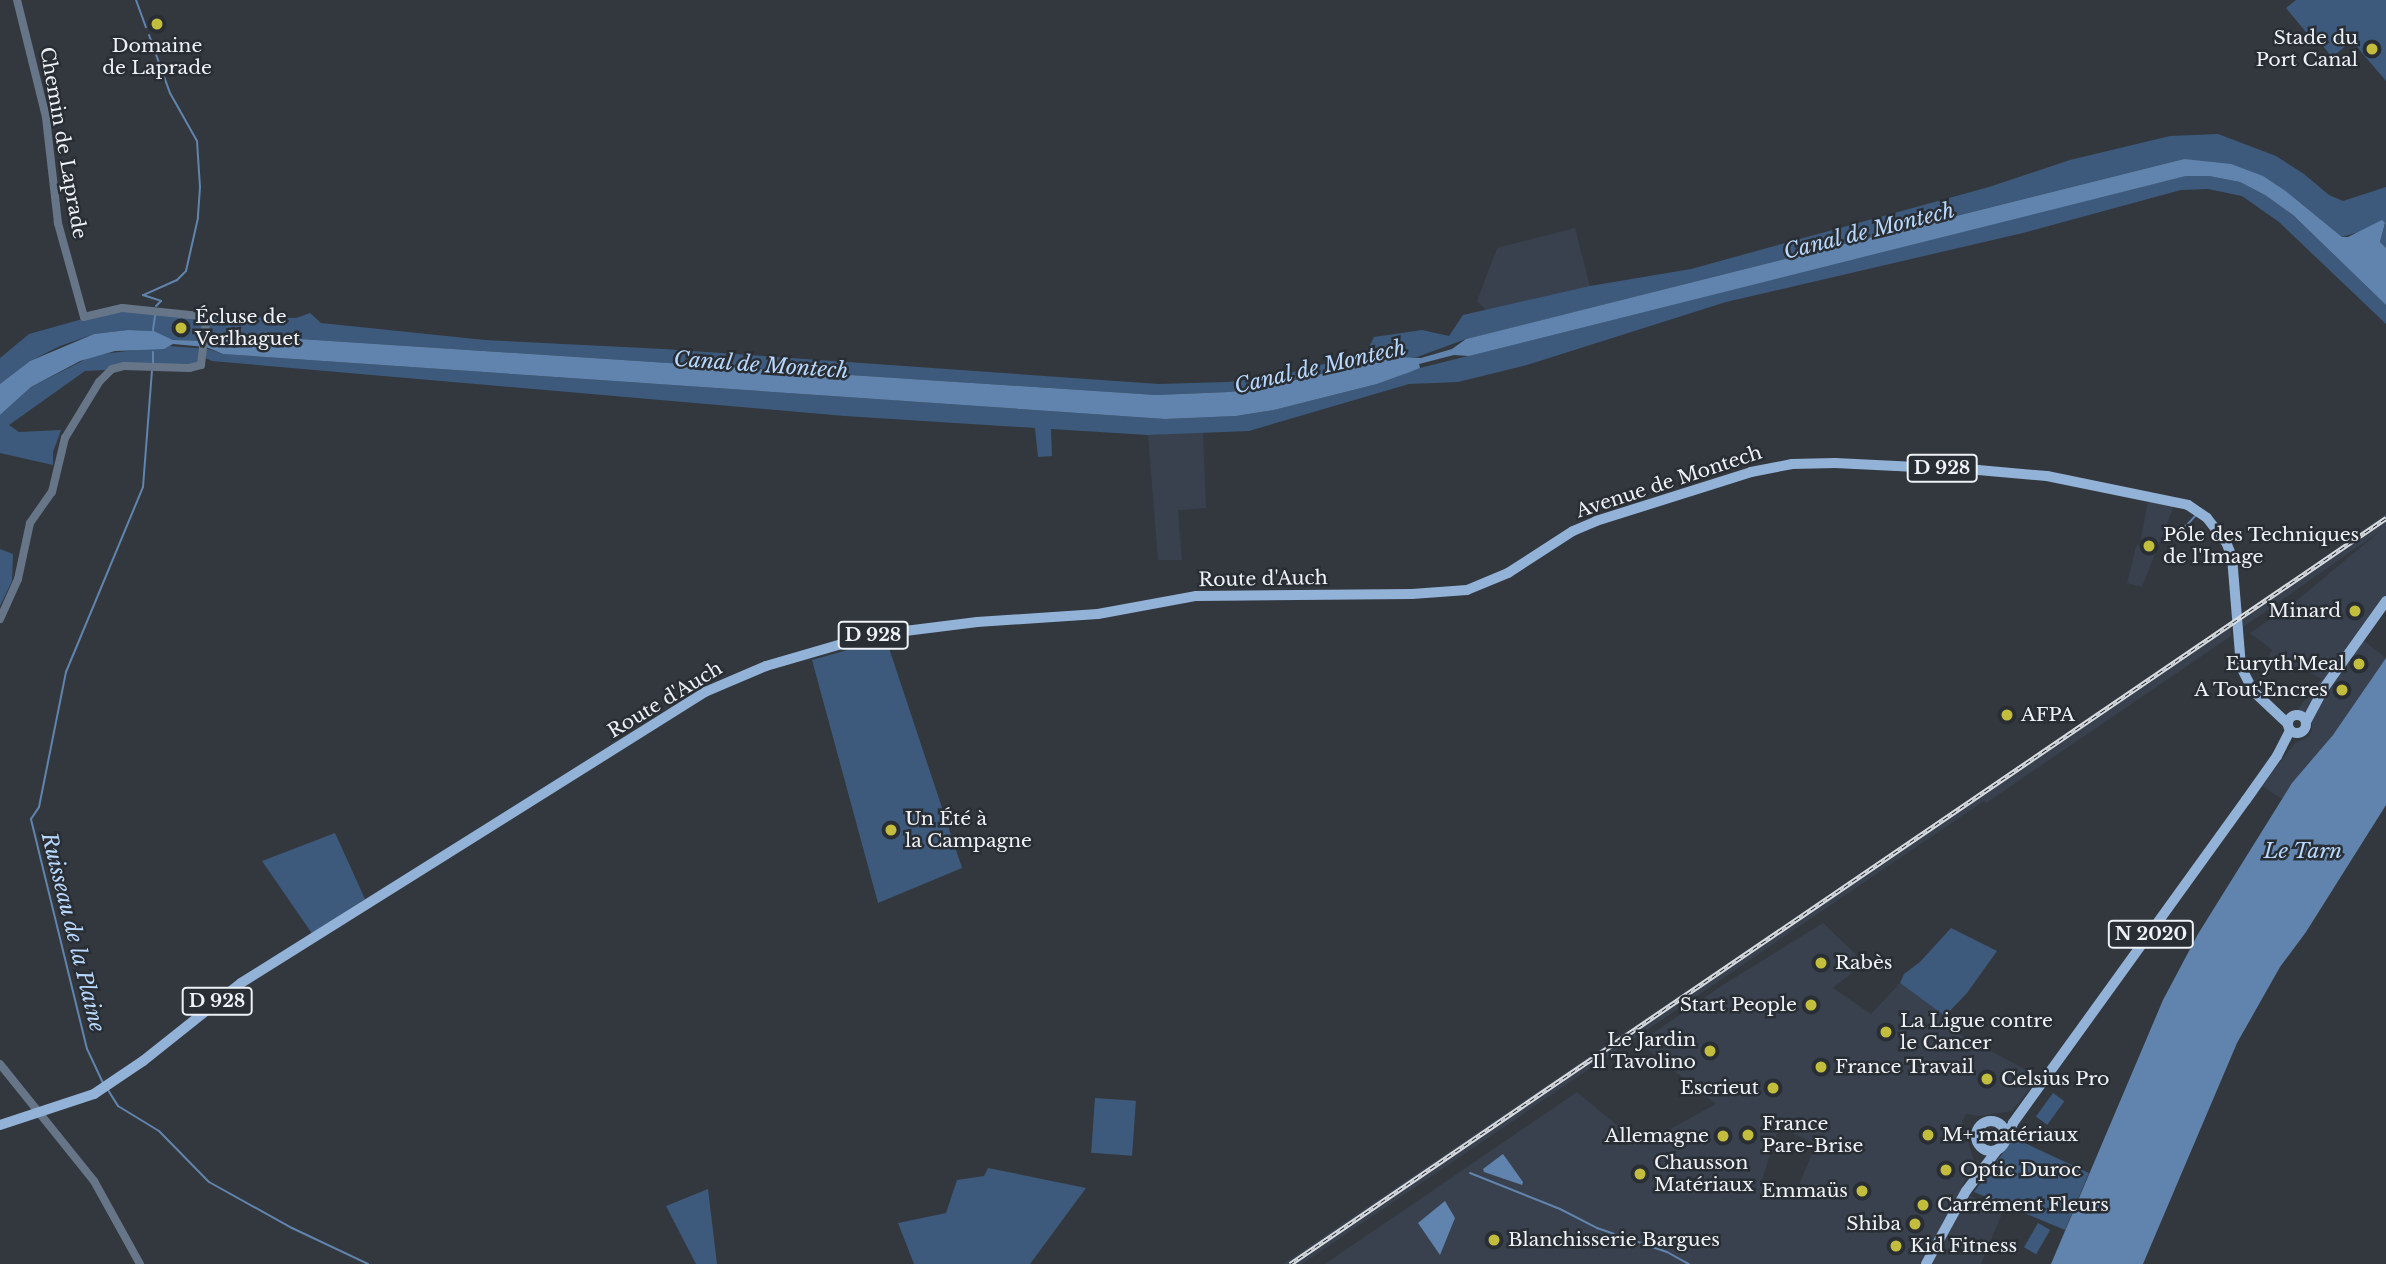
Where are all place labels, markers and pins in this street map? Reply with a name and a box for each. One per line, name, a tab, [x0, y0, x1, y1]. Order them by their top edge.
marker: Domaine de Laprade	[149, 16, 165, 32]
place label: Stade du Port Canal	[2256, 27, 2358, 71]
place label: Domaine de Laprade	[102, 35, 212, 79]
marker: Stade du Port Canal	[2364, 41, 2380, 57]
place label: Écluse de Verlhaguet	[195, 306, 300, 350]
marker: Écluse de Verlhaguet	[173, 320, 189, 336]
place label: Pôle des Techniques de l'Image	[2163, 524, 2360, 568]
marker: Pôle des Techniques de l'Image	[2141, 538, 2157, 554]
place label: Minard	[2268, 600, 2341, 622]
marker: Minard	[2347, 603, 2363, 619]
place label: Euryth'Meal	[2226, 653, 2345, 675]
marker: Euryth'Meal	[2351, 656, 2367, 672]
place label: A Tout'Encres	[2193, 679, 2328, 701]
marker: A Tout'Encres	[2334, 682, 2350, 698]
place label: AFPA	[2021, 704, 2075, 726]
marker: AFPA	[1999, 707, 2015, 723]
place label: Un Été à la Campagne	[905, 808, 1032, 852]
marker: Un Été à la Campagne	[883, 822, 899, 838]
place label: Rabès	[1835, 952, 1892, 974]
marker: Rabès	[1813, 955, 1829, 971]
place label: Start People	[1680, 994, 1797, 1016]
marker: Start People	[1803, 997, 1819, 1013]
place label: La Ligue contre le Cancer	[1900, 1010, 2053, 1054]
marker: La Ligue contre le Cancer	[1878, 1024, 1894, 1040]
place label: Le Jardin Il Tavolino	[1591, 1029, 1696, 1073]
marker: Le Jardin Il Tavolino	[1702, 1043, 1718, 1059]
place label: France Travail	[1835, 1056, 1974, 1078]
marker: France Travail	[1813, 1059, 1829, 1075]
place label: Celsius Pro	[2001, 1068, 2110, 1090]
marker: Celsius Pro	[1979, 1071, 1995, 1087]
place label: Escrieut	[1680, 1077, 1759, 1099]
marker: Escrieut	[1765, 1080, 1781, 1096]
place label: France Pare-Brise	[1762, 1113, 1863, 1157]
place label: M+ matériaux	[1942, 1124, 2078, 1146]
place label: Allemagne	[1605, 1125, 1709, 1147]
marker: France Pare-Brise	[1740, 1127, 1756, 1143]
marker: M+ matériaux	[1920, 1127, 1936, 1143]
marker: Allemagne	[1715, 1128, 1731, 1144]
place label: Chausson Matériaux	[1654, 1152, 1754, 1196]
place label: Optic Duroc	[1960, 1159, 2081, 1181]
marker: Optic Duroc	[1938, 1162, 1954, 1178]
marker: Chausson Matériaux	[1632, 1166, 1648, 1182]
place label: Emmaüs	[1762, 1180, 1848, 1202]
marker: Emmaüs	[1854, 1183, 1870, 1199]
place label: Carrément Fleurs	[1937, 1194, 2109, 1216]
marker: Carrément Fleurs	[1915, 1197, 1931, 1213]
place label: Shiba	[1846, 1213, 1901, 1235]
marker: Shiba	[1907, 1216, 1923, 1232]
place label: Blanchisserie Bargues	[1508, 1229, 1720, 1251]
marker: Blanchisserie Bargues	[1486, 1232, 1502, 1248]
place label: Kid Fitness	[1910, 1235, 2017, 1257]
marker: Kid Fitness	[1888, 1238, 1904, 1254]

